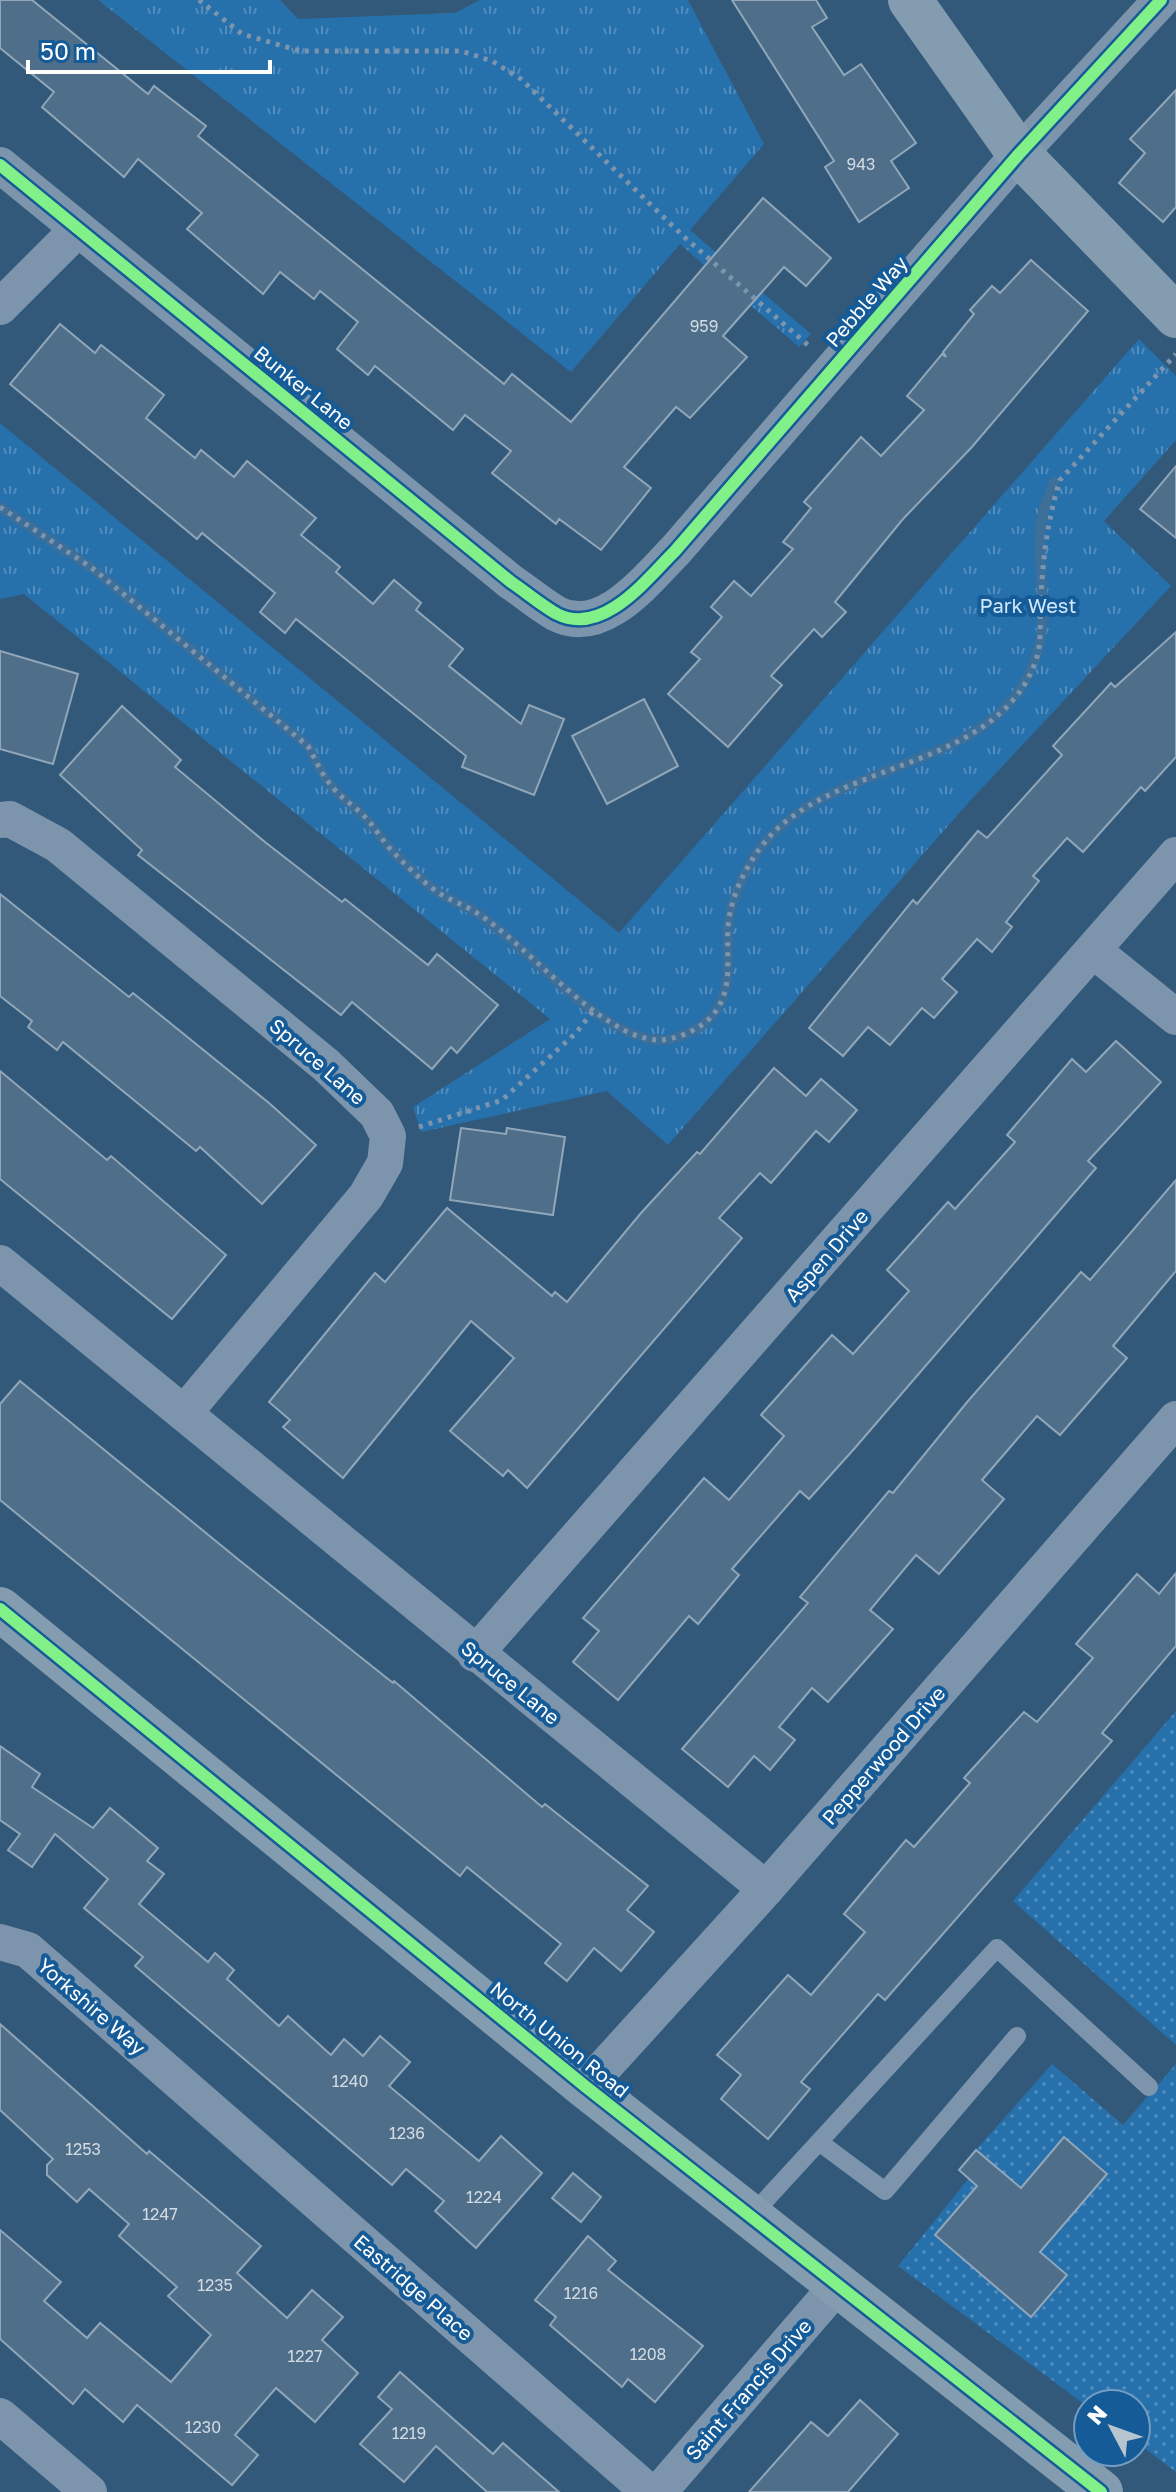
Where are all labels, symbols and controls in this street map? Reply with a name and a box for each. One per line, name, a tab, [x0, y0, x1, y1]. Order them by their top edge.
scale bar	[28, 24, 270, 74]
text: 50 m	[40, 36, 96, 65]
house number: 943	[847, 154, 875, 174]
street label: Pebble Way	[820, 251, 912, 351]
house number: 959	[690, 316, 718, 336]
street label: Bunker Lane	[250, 340, 358, 434]
park label: Park West	[980, 593, 1076, 617]
street label: Spruce Lane	[265, 1013, 371, 1109]
street label: Aspen Drive	[779, 1204, 873, 1306]
street label: Spruce Lane	[457, 1635, 565, 1729]
street label: Pepperwood Drive	[816, 1681, 950, 1829]
street label: Yorkshire Way	[33, 1953, 151, 2059]
street label: North Union Road	[486, 1976, 634, 2102]
house number: 1240	[332, 2071, 368, 2091]
house number: 1236	[389, 2123, 425, 2143]
house number: 1253	[65, 2139, 101, 2159]
house number: 1224	[466, 2187, 502, 2207]
house number: 1247	[142, 2204, 178, 2224]
street label: Eastridge Place	[350, 2229, 478, 2345]
house number: 1235	[197, 2275, 233, 2295]
house number: 1216	[564, 2283, 598, 2303]
street label: Saint Francis Drive	[680, 2314, 816, 2464]
house number: 1208	[630, 2344, 666, 2364]
house number: 1227	[288, 2346, 322, 2366]
north arrow	[1072, 2388, 1152, 2468]
text: N	[1081, 2399, 1112, 2430]
house number: 1230	[185, 2417, 221, 2437]
house number: 1219	[392, 2423, 426, 2443]

